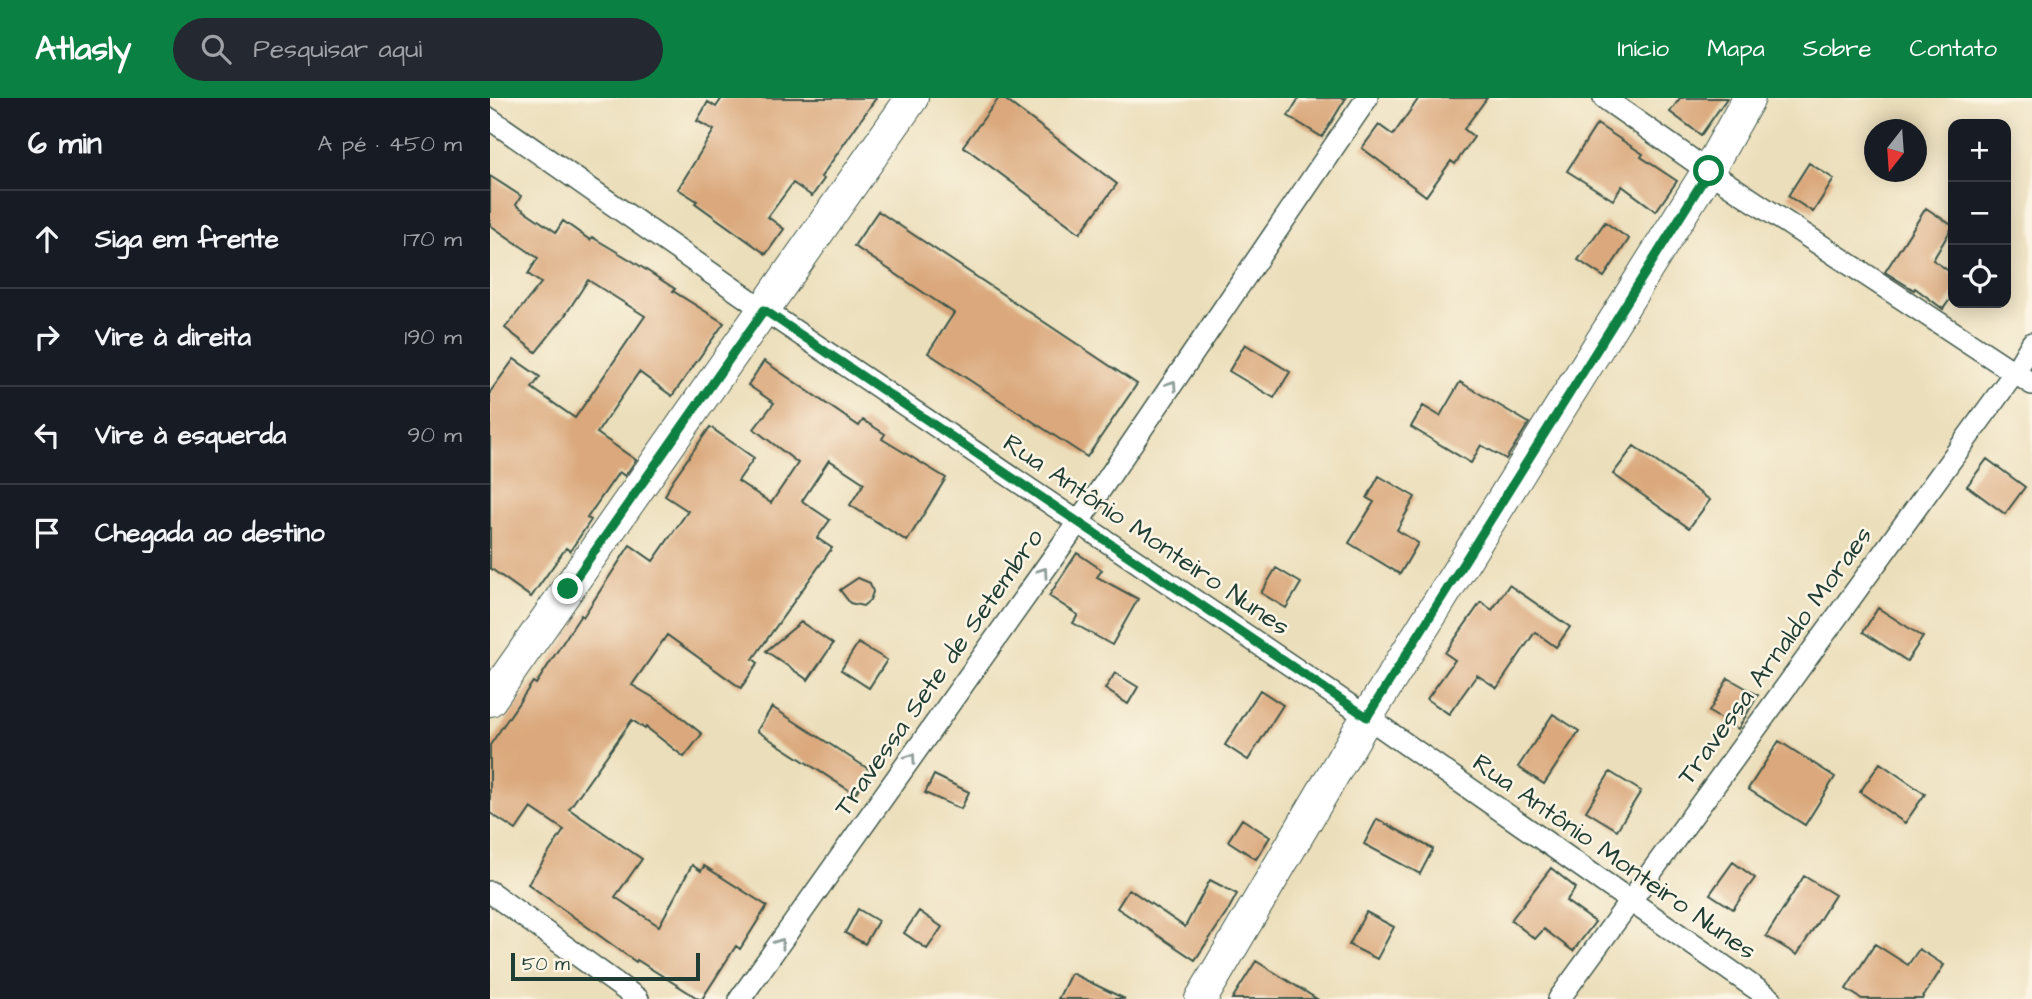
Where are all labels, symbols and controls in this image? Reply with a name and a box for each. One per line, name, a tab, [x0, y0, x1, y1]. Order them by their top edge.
search box	[173, 18, 663, 81]
text: Atlasly	[35, 26, 131, 72]
icon: search	[197, 30, 235, 68]
text: Pesquisar aqui	[253, 31, 422, 67]
text: Início	[1618, 32, 1669, 66]
text: Mapa	[1707, 32, 1765, 66]
text: Sobre	[1803, 32, 1871, 66]
text: Contato	[1909, 32, 1997, 66]
north arrow	[1864, 119, 1927, 182]
map controls	[1948, 119, 2011, 308]
button: +	[1948, 119, 2011, 182]
text: 6 min	[28, 123, 102, 165]
text: A pé · 450 m	[318, 128, 462, 160]
route start	[1693, 155, 1724, 186]
button: −	[1948, 182, 2011, 245]
icon: ahead	[28, 220, 66, 258]
text: Siga em frente	[95, 221, 279, 257]
text: 170 m	[403, 223, 462, 255]
button: locate	[1948, 245, 2011, 308]
icon: right	[28, 318, 66, 356]
text: Vire à direita	[95, 319, 251, 355]
text: 190 m	[404, 321, 462, 353]
one-way arrow	[1164, 380, 1176, 393]
icon: left	[28, 416, 66, 454]
text: Vire à esquerda	[95, 417, 286, 453]
text: 90 m	[407, 419, 462, 451]
street label: Rua Antônio Monteiro Nunes	[996, 425, 1297, 644]
icon: arrive	[28, 514, 66, 552]
text: Chegada ao destino	[95, 515, 325, 551]
street label: Travessa Arnaldo Moraes	[1669, 519, 1881, 792]
street label: Travessa Sete de Setembro	[825, 521, 1052, 824]
one-way arrow	[1035, 567, 1047, 580]
route end	[552, 573, 583, 604]
street label: Rua Antônio Monteiro Nunes	[1465, 745, 1764, 969]
one-way arrow	[903, 753, 915, 766]
one-way arrow	[772, 938, 784, 951]
scale bar	[511, 950, 700, 982]
text: 50 m	[522, 951, 570, 978]

